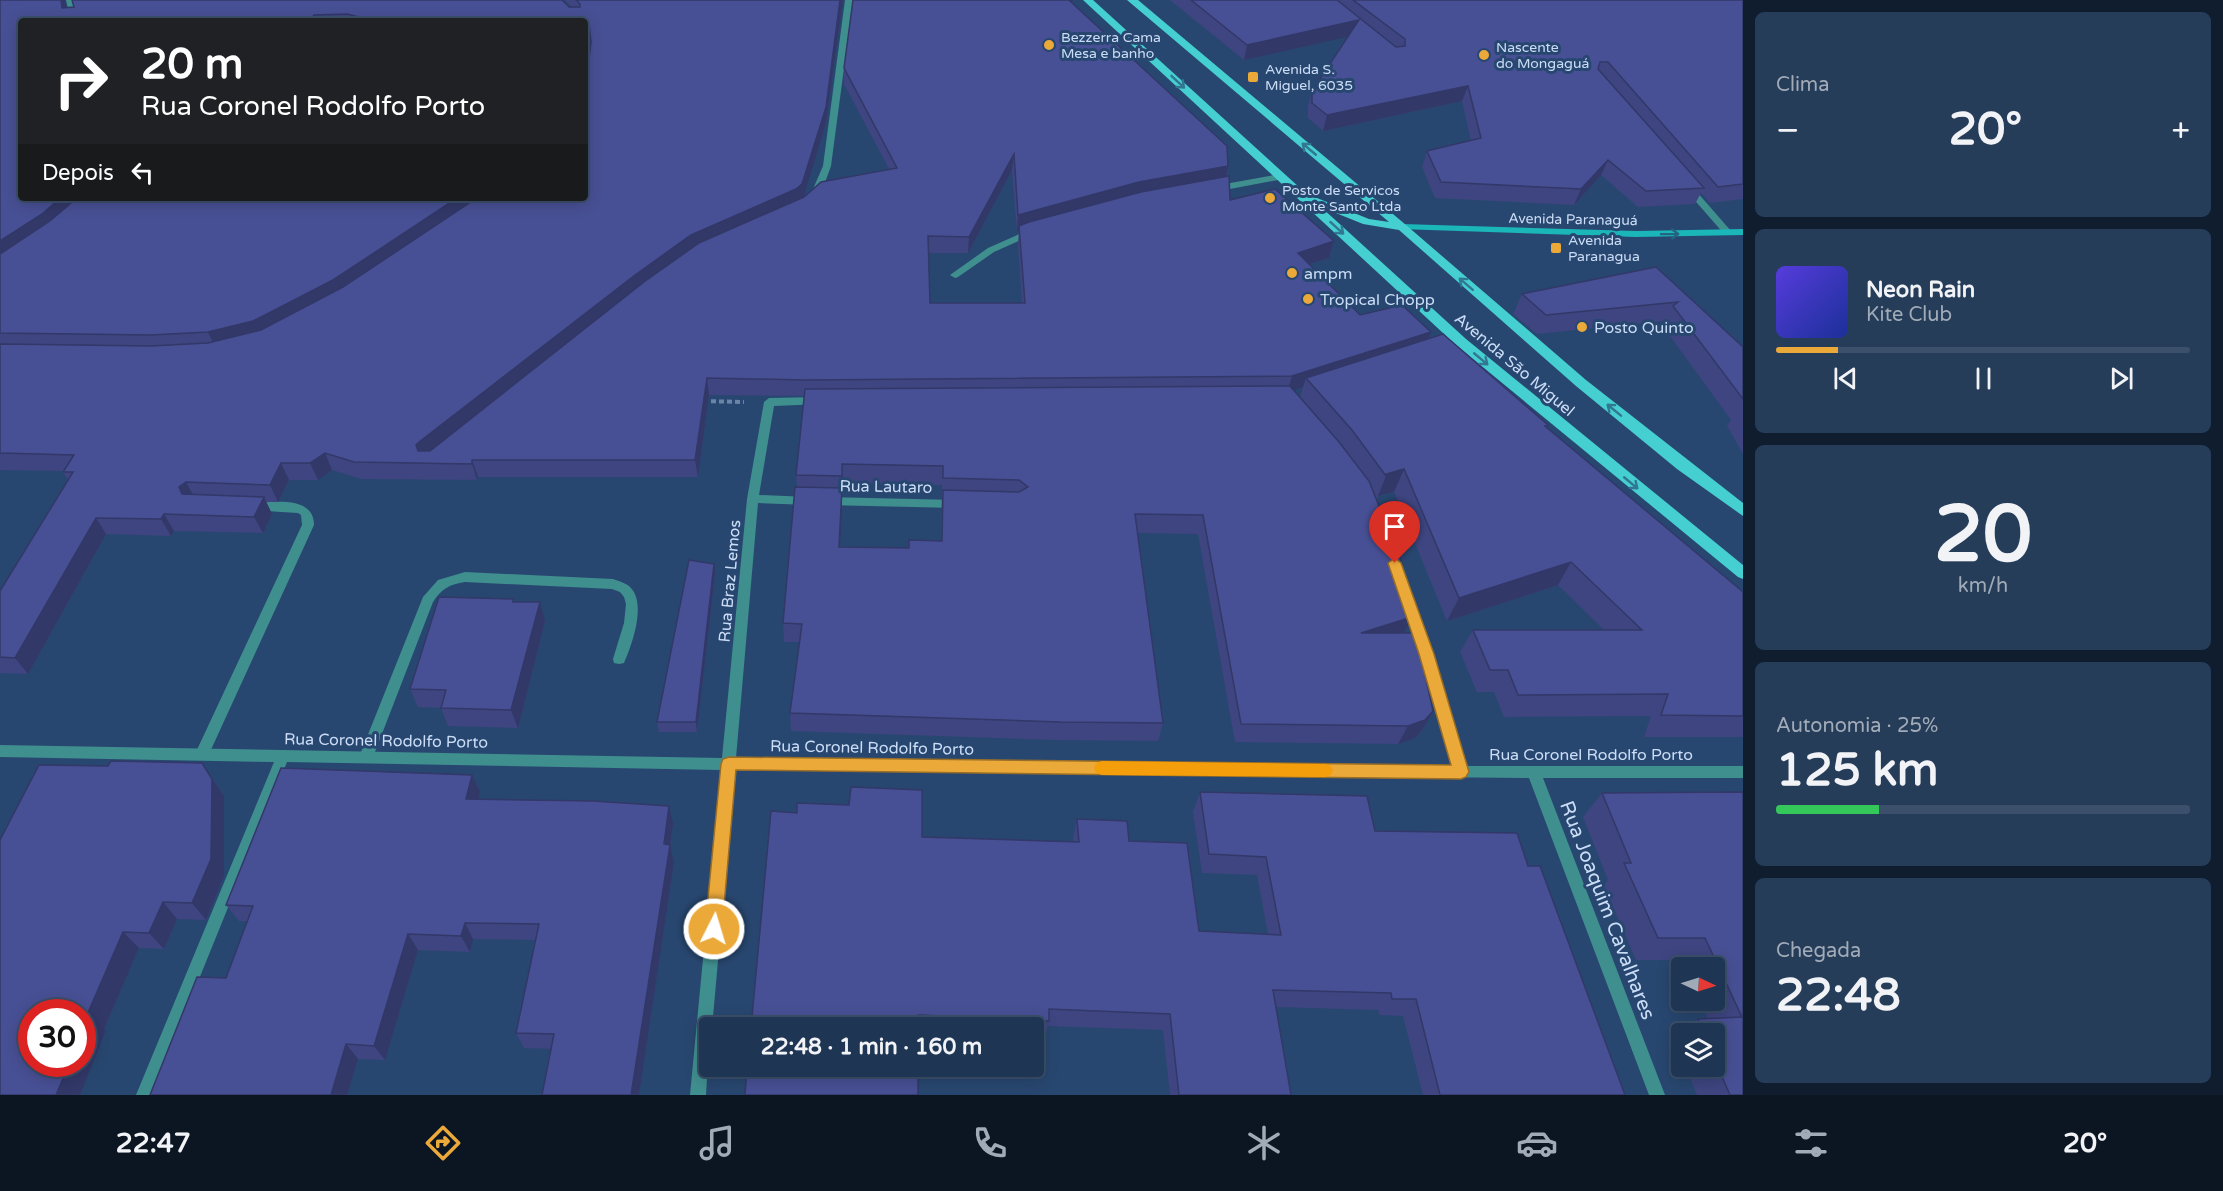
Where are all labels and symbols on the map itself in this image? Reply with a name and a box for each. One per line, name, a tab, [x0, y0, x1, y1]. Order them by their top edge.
place label: Bezzerra Cama Mesa e banho	[1061, 29, 1161, 62]
marker: Bezzerra Cama Mesa e banho	[1042, 38, 1056, 52]
place label: Nascente do Mongaguá	[1496, 39, 1589, 72]
marker: Nascente do Mongaguá	[1477, 48, 1491, 62]
place label: Avenida S. Miguel, 6035	[1265, 61, 1353, 94]
marker: Avenida S. Miguel, 6035	[1246, 70, 1260, 84]
one-way arrow	[1170, 75, 1185, 89]
one-way arrow	[1302, 142, 1317, 156]
place label: Posto de Servicos Monte Santo Ltda	[1282, 182, 1401, 215]
marker: Posto de Servicos Monte Santo Ltda	[1263, 191, 1277, 205]
street label: Avenida Paranaguá	[1508, 210, 1638, 229]
one-way arrow	[1329, 221, 1344, 235]
one-way arrow	[1660, 228, 1680, 240]
place label: Avenida Paranagua	[1568, 232, 1640, 265]
marker: Avenida Paranagua	[1549, 241, 1563, 255]
place label: ampm	[1304, 264, 1352, 284]
marker: ampm	[1285, 266, 1299, 280]
one-way arrow	[1459, 277, 1474, 291]
place label: Tropical Chopp	[1320, 290, 1435, 310]
marker: Tropical Chopp	[1301, 292, 1315, 306]
street label: Avenida São Miguel	[1450, 309, 1578, 421]
place label: Posto Quinto	[1594, 318, 1694, 338]
marker: Posto Quinto	[1575, 320, 1589, 334]
one-way arrow	[1473, 352, 1488, 366]
one-way arrow	[1607, 404, 1623, 417]
street label: Rua Lautaro	[839, 476, 933, 498]
one-way arrow	[1623, 477, 1639, 490]
pin	[1369, 501, 1420, 563]
street label: Rua Braz Lemos	[715, 519, 745, 643]
street label: Rua Coronel Rodolfo Porto	[284, 729, 488, 753]
street label: Rua Coronel Rodolfo Porto	[770, 736, 974, 760]
street label: Rua Coronel Rodolfo Porto	[1489, 745, 1693, 765]
street label: Rua Joaquim Cavalhares	[1554, 798, 1660, 1023]
position arrow	[682, 897, 746, 961]
north arrow	[1671, 957, 1725, 1011]
speed limit sign: 30	[18, 999, 96, 1077]

